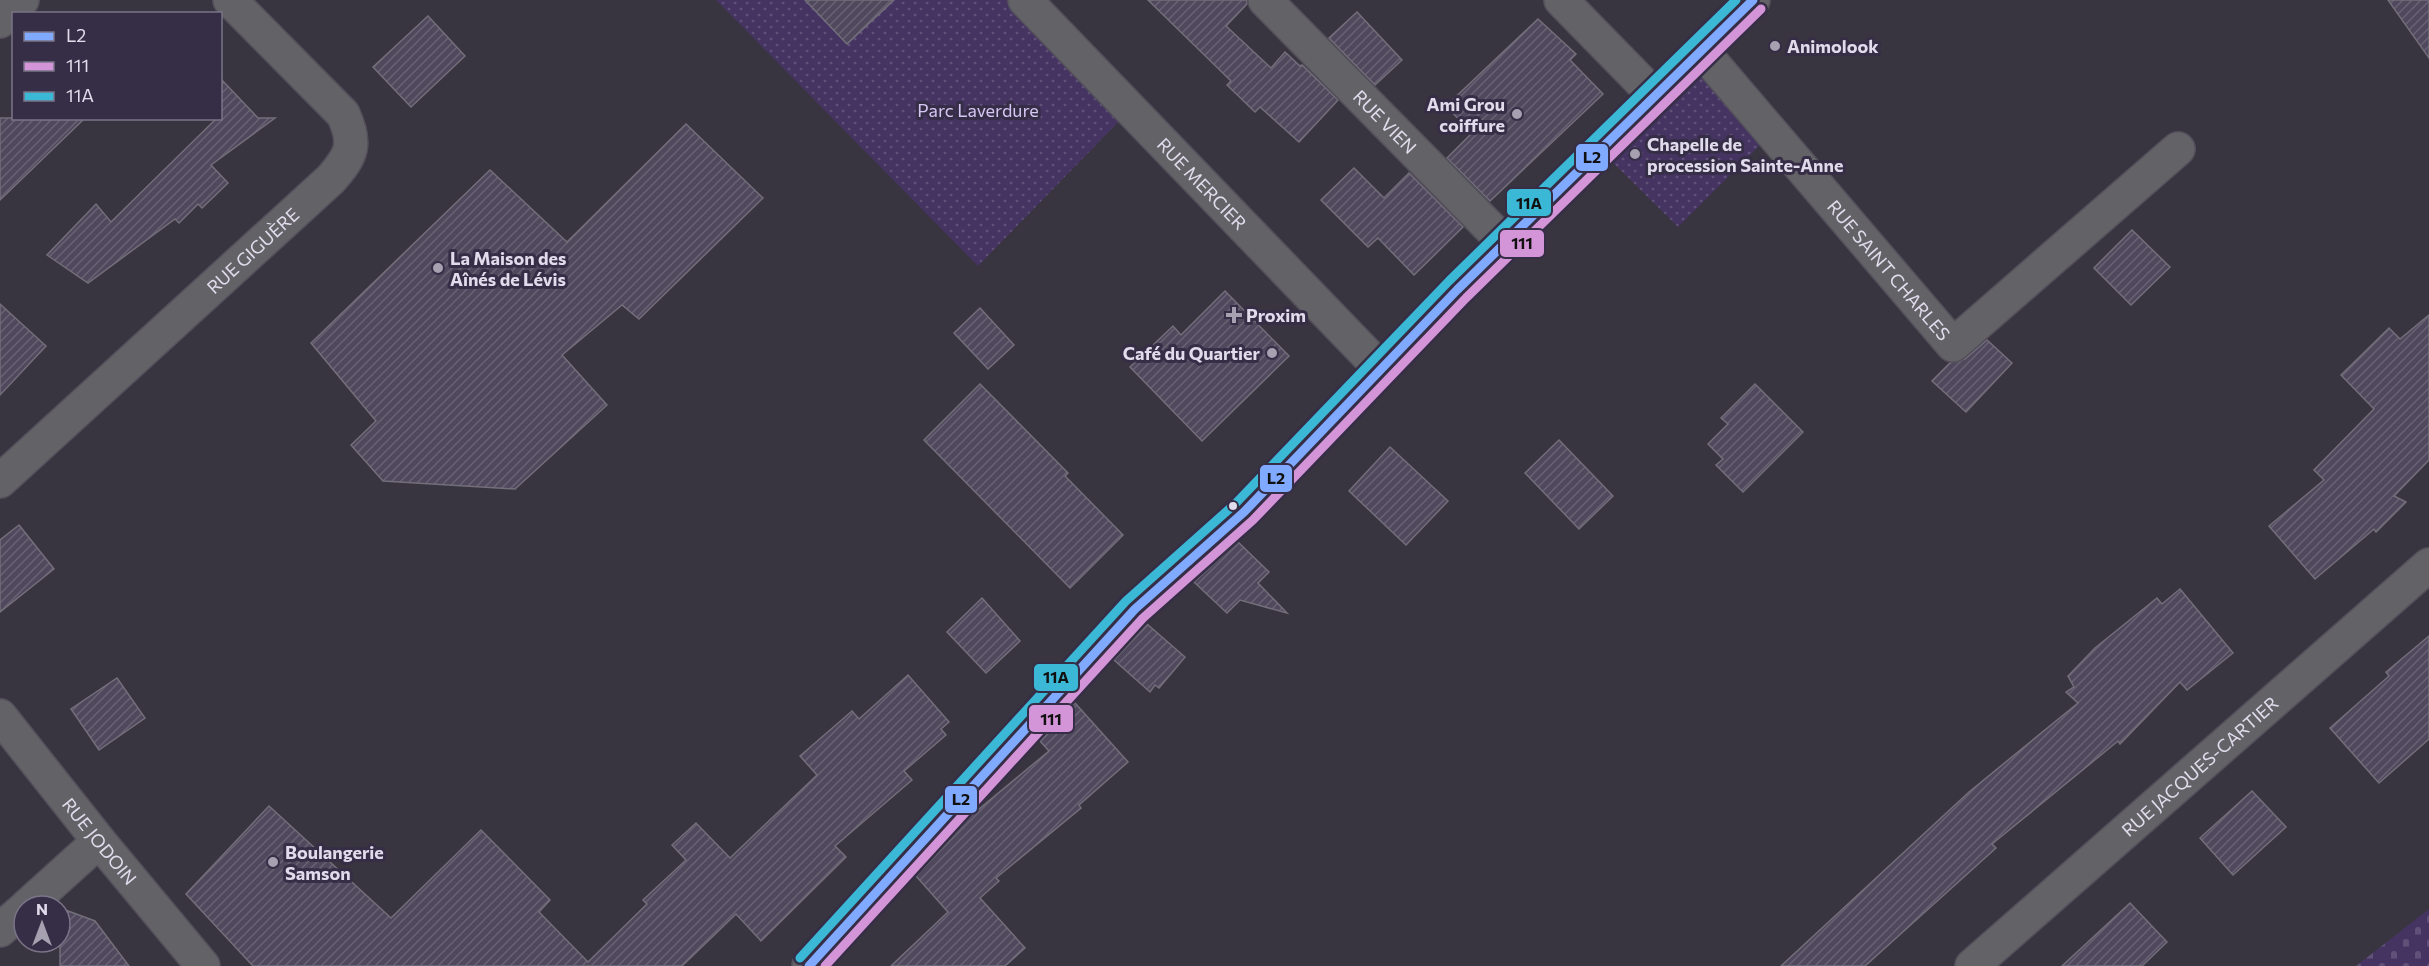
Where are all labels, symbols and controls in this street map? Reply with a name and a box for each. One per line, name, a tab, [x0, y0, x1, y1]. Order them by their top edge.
legend	[12, 12, 222, 120]
text: L2	[66, 24, 86, 46]
place label: Animolook	[1787, 35, 1879, 57]
marker: Animolook	[1768, 39, 1782, 53]
text: 111	[66, 54, 89, 76]
text: 11A	[66, 84, 94, 106]
street label: RUE VIEN	[1349, 85, 1421, 158]
place label: Ami Grou coiffure	[1427, 93, 1505, 136]
park label: Parc Laverdure	[917, 99, 1039, 121]
marker: Ami Grou coiffure	[1510, 107, 1524, 121]
street label: RUE MERCIER	[1153, 133, 1251, 234]
place label: Chapelle de procession Sainte-Anne	[1647, 133, 1843, 176]
line badge: L2	[1575, 143, 1609, 172]
text: L2	[1583, 147, 1601, 166]
marker: Chapelle de procession Sainte-Anne	[1628, 147, 1642, 161]
line badge: 11A	[1506, 188, 1552, 217]
text: 11A	[1516, 193, 1542, 212]
street label: RUE SAINT CHARLES	[1823, 195, 1955, 345]
street label: RUE GIGUÈRE	[202, 203, 303, 298]
line badge: 111	[1499, 229, 1545, 258]
text: 111	[1511, 233, 1533, 252]
place label: La Maison des Aînés de Lévis	[450, 247, 566, 290]
marker: La Maison des Aînés de Lévis	[431, 261, 445, 275]
place label: Proxim	[1246, 304, 1306, 326]
marker: Proxim	[1227, 308, 1241, 322]
place label: Café du Quartier	[1123, 342, 1261, 364]
marker: Café du Quartier	[1265, 346, 1279, 360]
line badge: L2	[1259, 464, 1293, 493]
text: L2	[1267, 468, 1285, 487]
unlabelled marker	[1227, 500, 1239, 512]
line badge: 11A	[1033, 663, 1079, 692]
text: 11A	[1043, 667, 1069, 686]
street label: RUE JACQUES-CARTIER	[2117, 692, 2283, 841]
line badge: 111	[1028, 704, 1074, 733]
text: 111	[1040, 709, 1062, 728]
line badge: L2	[944, 785, 978, 814]
text: L2	[952, 789, 970, 808]
street label: RUE JODOIN	[58, 793, 142, 889]
place label: Boulangerie Samson	[285, 841, 384, 884]
marker: Boulangerie Samson	[266, 855, 280, 869]
north arrow	[12, 894, 72, 954]
text: N	[36, 899, 48, 918]

